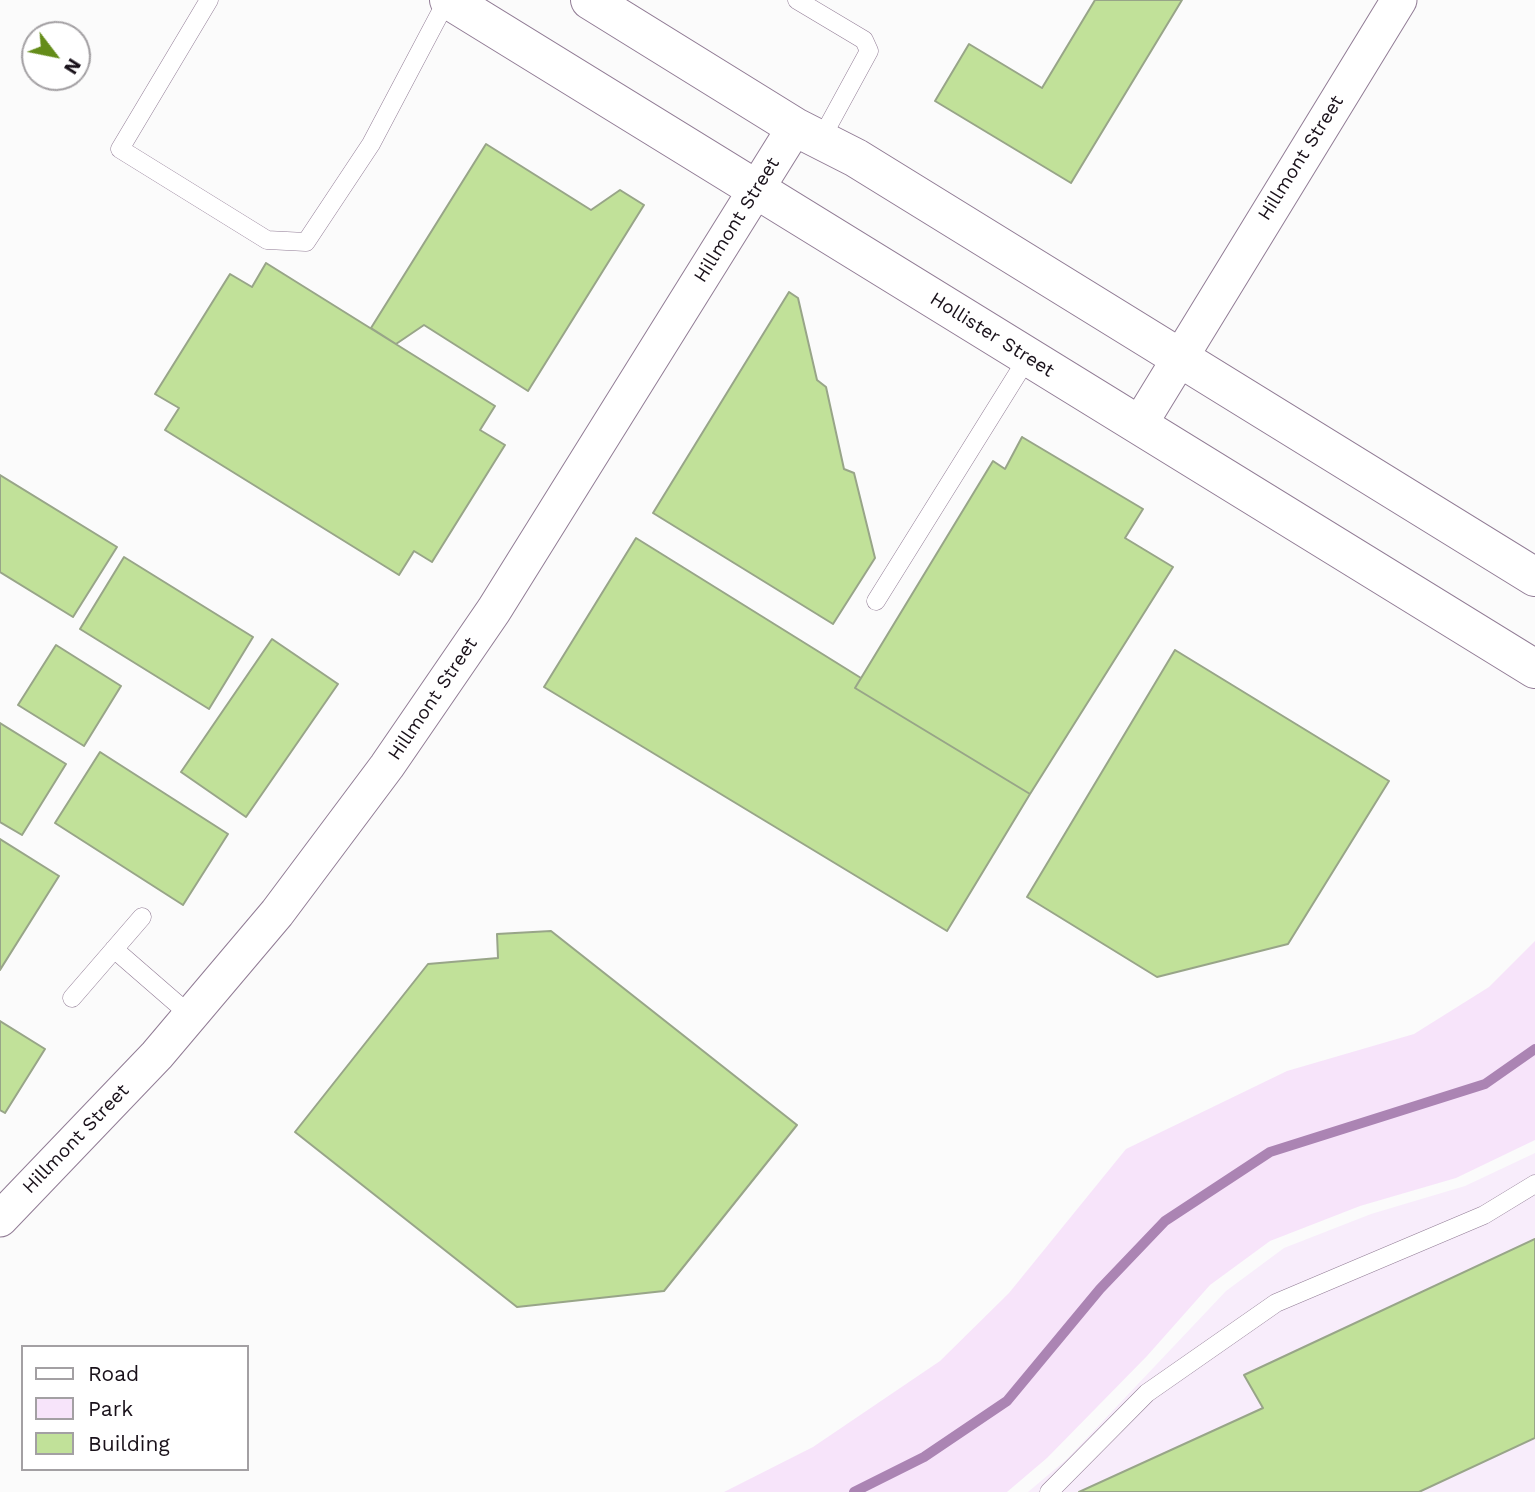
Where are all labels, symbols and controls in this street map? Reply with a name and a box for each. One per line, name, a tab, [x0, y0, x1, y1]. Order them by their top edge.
north arrow	[21, 21, 91, 91]
text: N	[59, 54, 86, 78]
street label: Hillmont Street	[1253, 91, 1349, 225]
street label: Hillmont Street	[689, 153, 785, 287]
street label: Hollister Street	[926, 288, 1058, 382]
street label: Hillmont Street	[383, 633, 483, 765]
street label: Hillmont Street	[18, 1080, 134, 1198]
legend	[21, 1345, 248, 1471]
text: Road	[88, 1361, 139, 1386]
text: Park	[88, 1396, 133, 1421]
text: Building	[88, 1431, 170, 1456]

